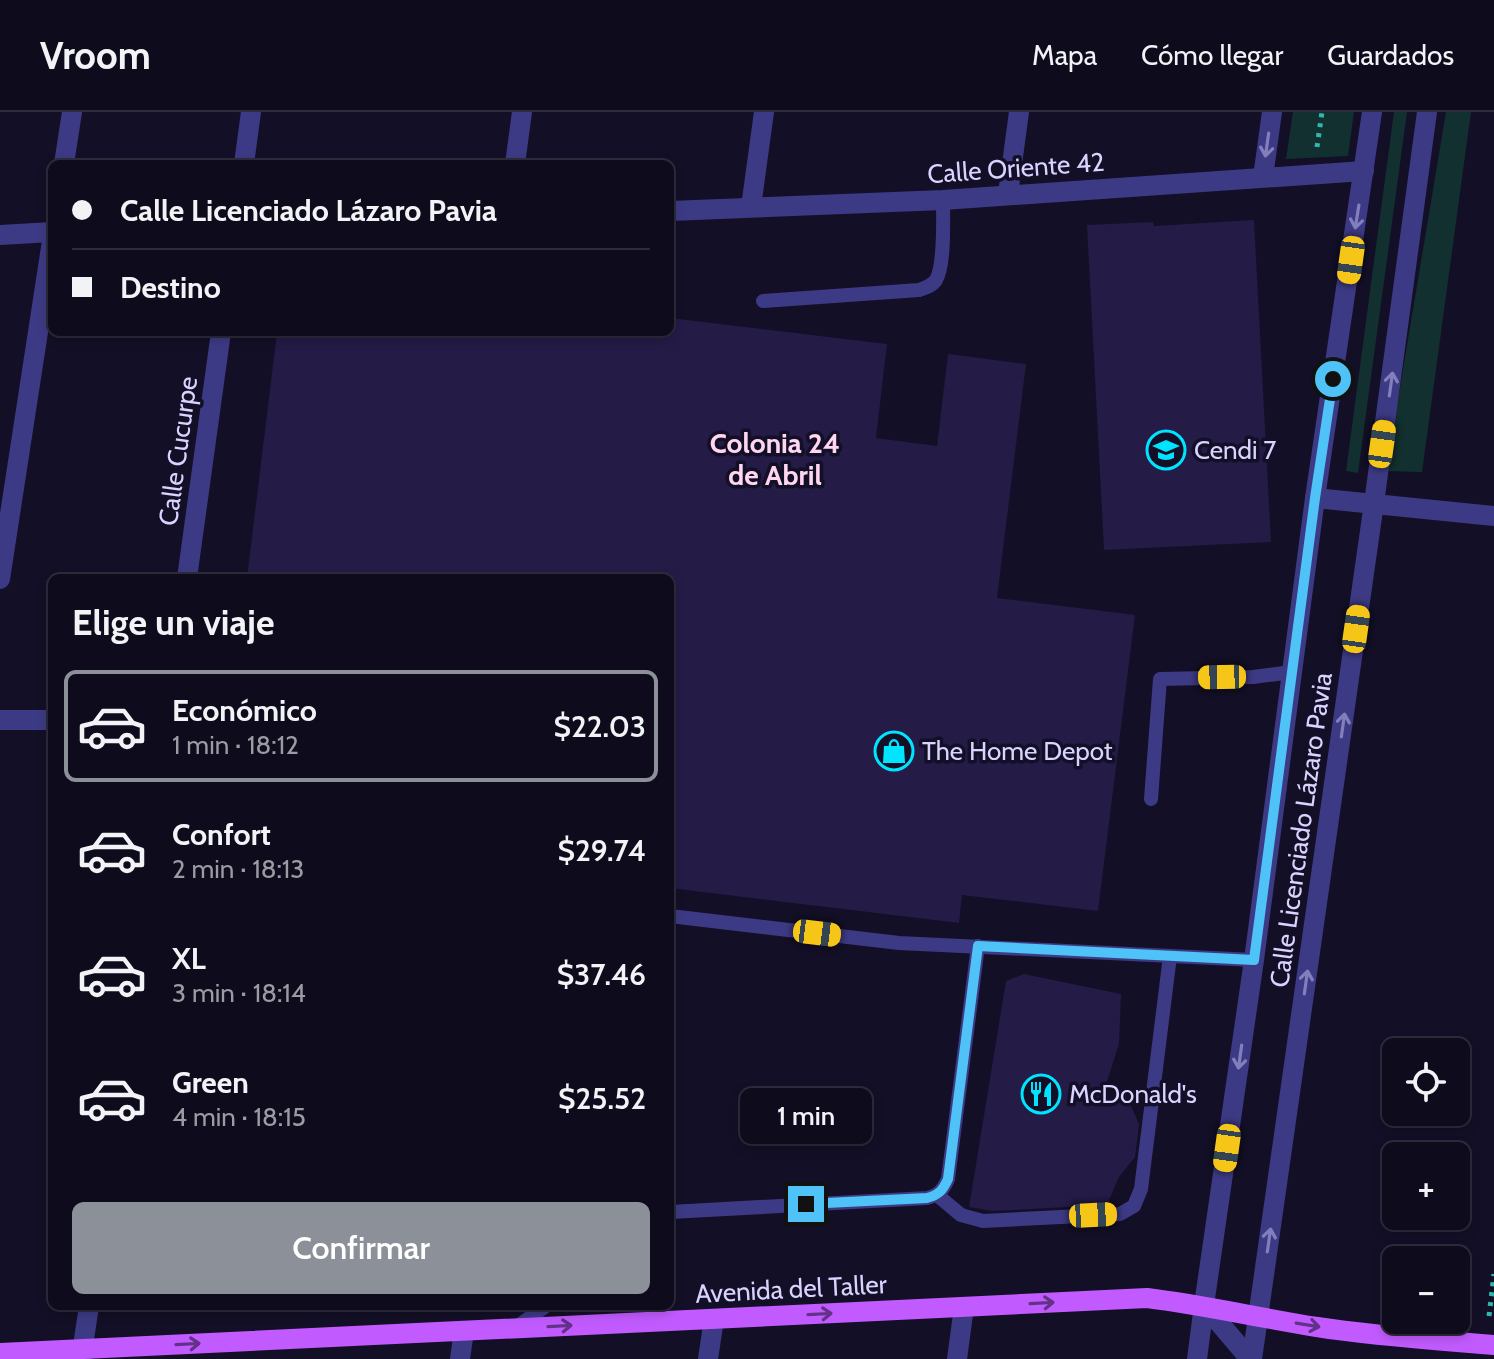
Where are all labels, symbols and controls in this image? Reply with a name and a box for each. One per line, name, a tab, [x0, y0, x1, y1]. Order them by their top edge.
text: Vroom	[40, 32, 151, 79]
text: Mapa	[1032, 38, 1097, 72]
text: Cómo llegar	[1141, 38, 1283, 72]
text: Guardados	[1327, 38, 1454, 72]
one-way arrow	[1259, 132, 1274, 157]
street label: Calle Oriente 42	[926, 146, 1106, 190]
text: Calle Licenciado Lázaro Pavia	[120, 192, 497, 229]
one-way arrow	[1349, 204, 1364, 229]
car	[1336, 235, 1366, 285]
text: Destino	[120, 269, 221, 306]
route start	[1315, 361, 1351, 397]
one-way arrow	[1383, 372, 1398, 398]
street label: Calle Cucurpe	[152, 374, 204, 528]
car	[1367, 419, 1397, 469]
district label: Colonia 24 de Abril	[710, 426, 840, 492]
school or university icon: Cendi 7	[1145, 429, 1187, 471]
place label: Cendi 7	[1194, 434, 1276, 466]
text: Elige un viaje	[72, 600, 275, 644]
car	[1341, 604, 1371, 654]
car	[1198, 665, 1246, 689]
street label: Calle Licenciado Lázaro Pavia	[1263, 670, 1339, 990]
icon: car	[76, 690, 148, 762]
text: Económico	[172, 692, 317, 729]
text: $22.03	[554, 708, 646, 745]
one-way arrow	[1336, 713, 1351, 738]
text: 1 min · 18:12	[172, 729, 299, 761]
shop icon: The Home Depot	[873, 730, 915, 772]
place label: The Home Depot	[922, 735, 1113, 767]
icon: car	[76, 814, 148, 886]
text: Confort	[172, 816, 271, 853]
text: $29.74	[558, 832, 646, 869]
text: 2 min · 18:13	[172, 853, 304, 885]
car	[792, 918, 842, 948]
icon: car	[76, 938, 148, 1010]
text: XL	[172, 940, 206, 977]
text: $37.46	[557, 956, 646, 993]
one-way arrow	[1299, 970, 1314, 996]
text: 3 min · 18:14	[172, 977, 306, 1009]
map controls	[1382, 1038, 1470, 1334]
button: locate	[1382, 1038, 1470, 1126]
one-way arrow	[1232, 1044, 1247, 1069]
icon: car	[76, 1062, 148, 1134]
text: Green	[172, 1064, 249, 1101]
restaurant icon: McDonald's	[1020, 1073, 1062, 1115]
place label: McDonald's	[1069, 1078, 1197, 1110]
text: $25.52	[558, 1080, 646, 1117]
callout: 1 min	[740, 1088, 872, 1144]
text: 1 min	[777, 1100, 835, 1132]
text: 4 min · 18:15	[172, 1101, 306, 1133]
car	[1212, 1123, 1242, 1173]
button: +	[1382, 1142, 1470, 1230]
route end	[788, 1186, 824, 1222]
button: Confirmar	[72, 1202, 650, 1294]
car	[1068, 1202, 1118, 1228]
one-way arrow	[1262, 1228, 1277, 1253]
button: −	[1382, 1246, 1470, 1334]
street label: Avenida del Taller	[694, 1268, 888, 1310]
one-way arrow	[1028, 1295, 1055, 1310]
one-way arrow	[806, 1306, 833, 1321]
one-way arrow	[546, 1318, 573, 1333]
one-way arrow	[1295, 1319, 1320, 1334]
one-way arrow	[174, 1336, 201, 1351]

